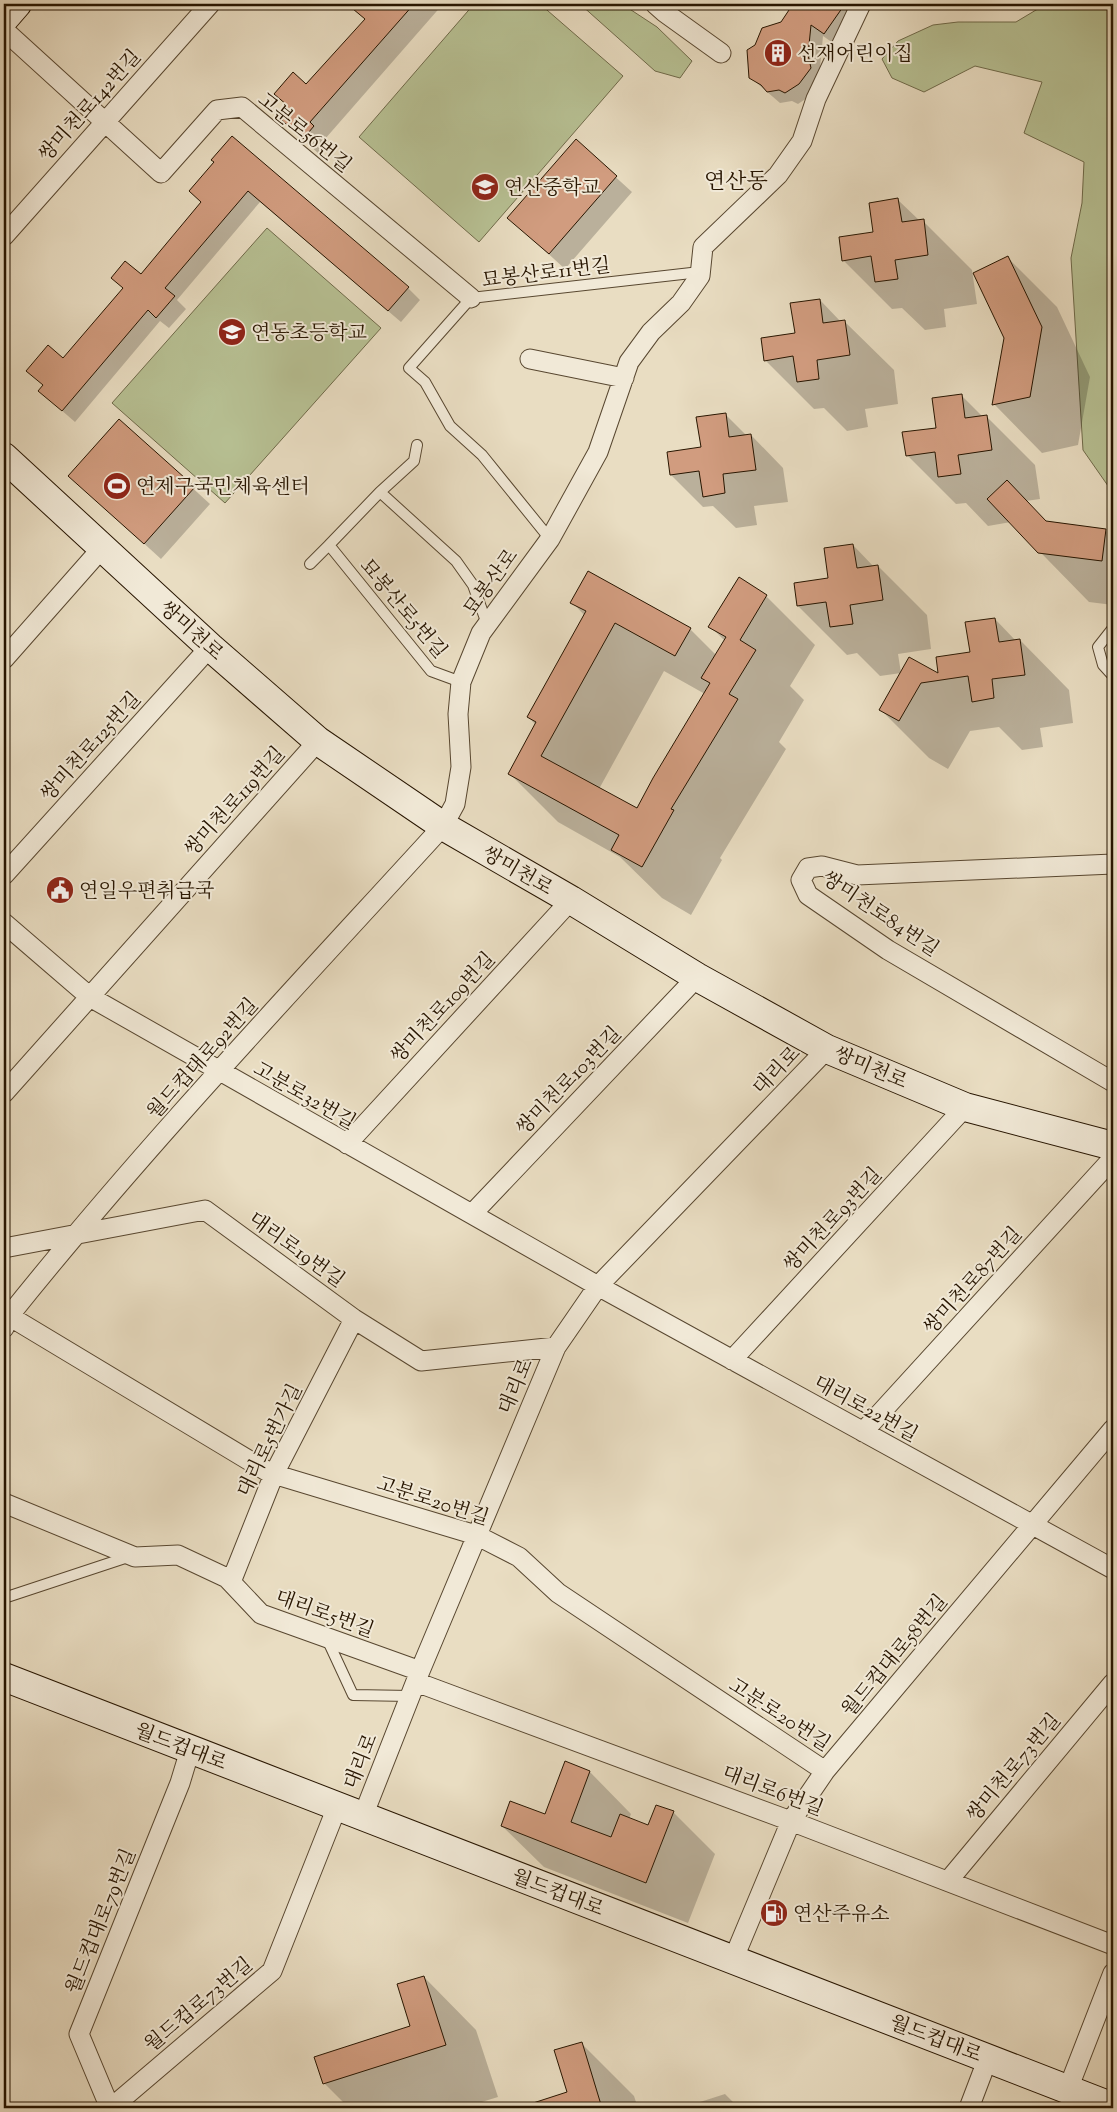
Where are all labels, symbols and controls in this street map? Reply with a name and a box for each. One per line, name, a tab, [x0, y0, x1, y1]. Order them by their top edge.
building icon: 선재어린이집	[763, 38, 793, 68]
place label: 선재어린이집	[797, 41, 913, 70]
street label: 쌍미천로142번길	[33, 44, 149, 169]
street label: 고분로56번길	[250, 87, 357, 181]
district label: 연산동	[704, 167, 768, 199]
school or university icon: 연산중학교	[470, 172, 500, 202]
place label: 연산중학교	[504, 175, 601, 204]
street label: 묘봉산로11번길	[480, 252, 612, 297]
school or university icon: 연동초등학교	[217, 317, 247, 347]
place label: 연동초등학교	[251, 320, 368, 349]
sports icon: 연제구국민체육센터	[102, 471, 132, 501]
place label: 연제구국민체육센터	[136, 474, 310, 503]
street label: 묘봉산로	[458, 544, 526, 623]
street label: 묘봉산로5번길	[352, 553, 453, 666]
street label: 쌍미천로	[152, 595, 229, 668]
street label: 쌍미천로125번길	[35, 686, 149, 809]
street label: 쌍미천로119번길	[179, 741, 293, 864]
street label: 쌍미천로	[476, 840, 557, 904]
street label: 쌍미천로84번길	[815, 865, 944, 965]
public building icon: 연일우편취급국	[45, 875, 75, 905]
place label: 연일우편취급국	[79, 878, 214, 907]
street label: 쌍미천로109번길	[385, 947, 503, 1071]
street label: 월드컵대로92번길	[141, 993, 266, 1127]
street label: 쌍미천로103번길	[510, 1021, 629, 1143]
street label: 대리로	[747, 1041, 808, 1103]
street label: 쌍미천로	[829, 1041, 911, 1098]
street label: 고분로32번길	[247, 1056, 360, 1138]
street label: 쌍미천로93번길	[778, 1162, 890, 1279]
street label: 대리로19번길	[241, 1206, 350, 1296]
street label: 쌍미천로87번길	[918, 1221, 1030, 1342]
street label: 대리로	[493, 1355, 542, 1419]
street label: 대리로22번길	[807, 1370, 922, 1451]
street label: 대리로5번가길	[231, 1380, 311, 1503]
street label: 고분로20번길	[372, 1471, 492, 1534]
street label: 대리로5번길	[271, 1584, 378, 1647]
street label: 월드컵대로58번길	[836, 1589, 956, 1724]
street label: 고분로20번길	[722, 1672, 835, 1760]
street label: 쌍미천로73번길	[961, 1708, 1069, 1829]
street label: 월드컵대로	[130, 1717, 230, 1779]
street label: 대리로	[338, 1730, 387, 1794]
street label: 대리로6번길	[717, 1760, 827, 1825]
street label: 월드컵대로79번길	[60, 1845, 145, 1999]
street label: 월드컵대로	[507, 1863, 607, 1925]
fuel station icon: 연산주유소	[759, 1898, 789, 1928]
place label: 연산주유소	[793, 1901, 890, 1930]
street label: 월드컵로73번길	[139, 1952, 260, 2060]
street label: 월드컵대로	[885, 2009, 985, 2071]

